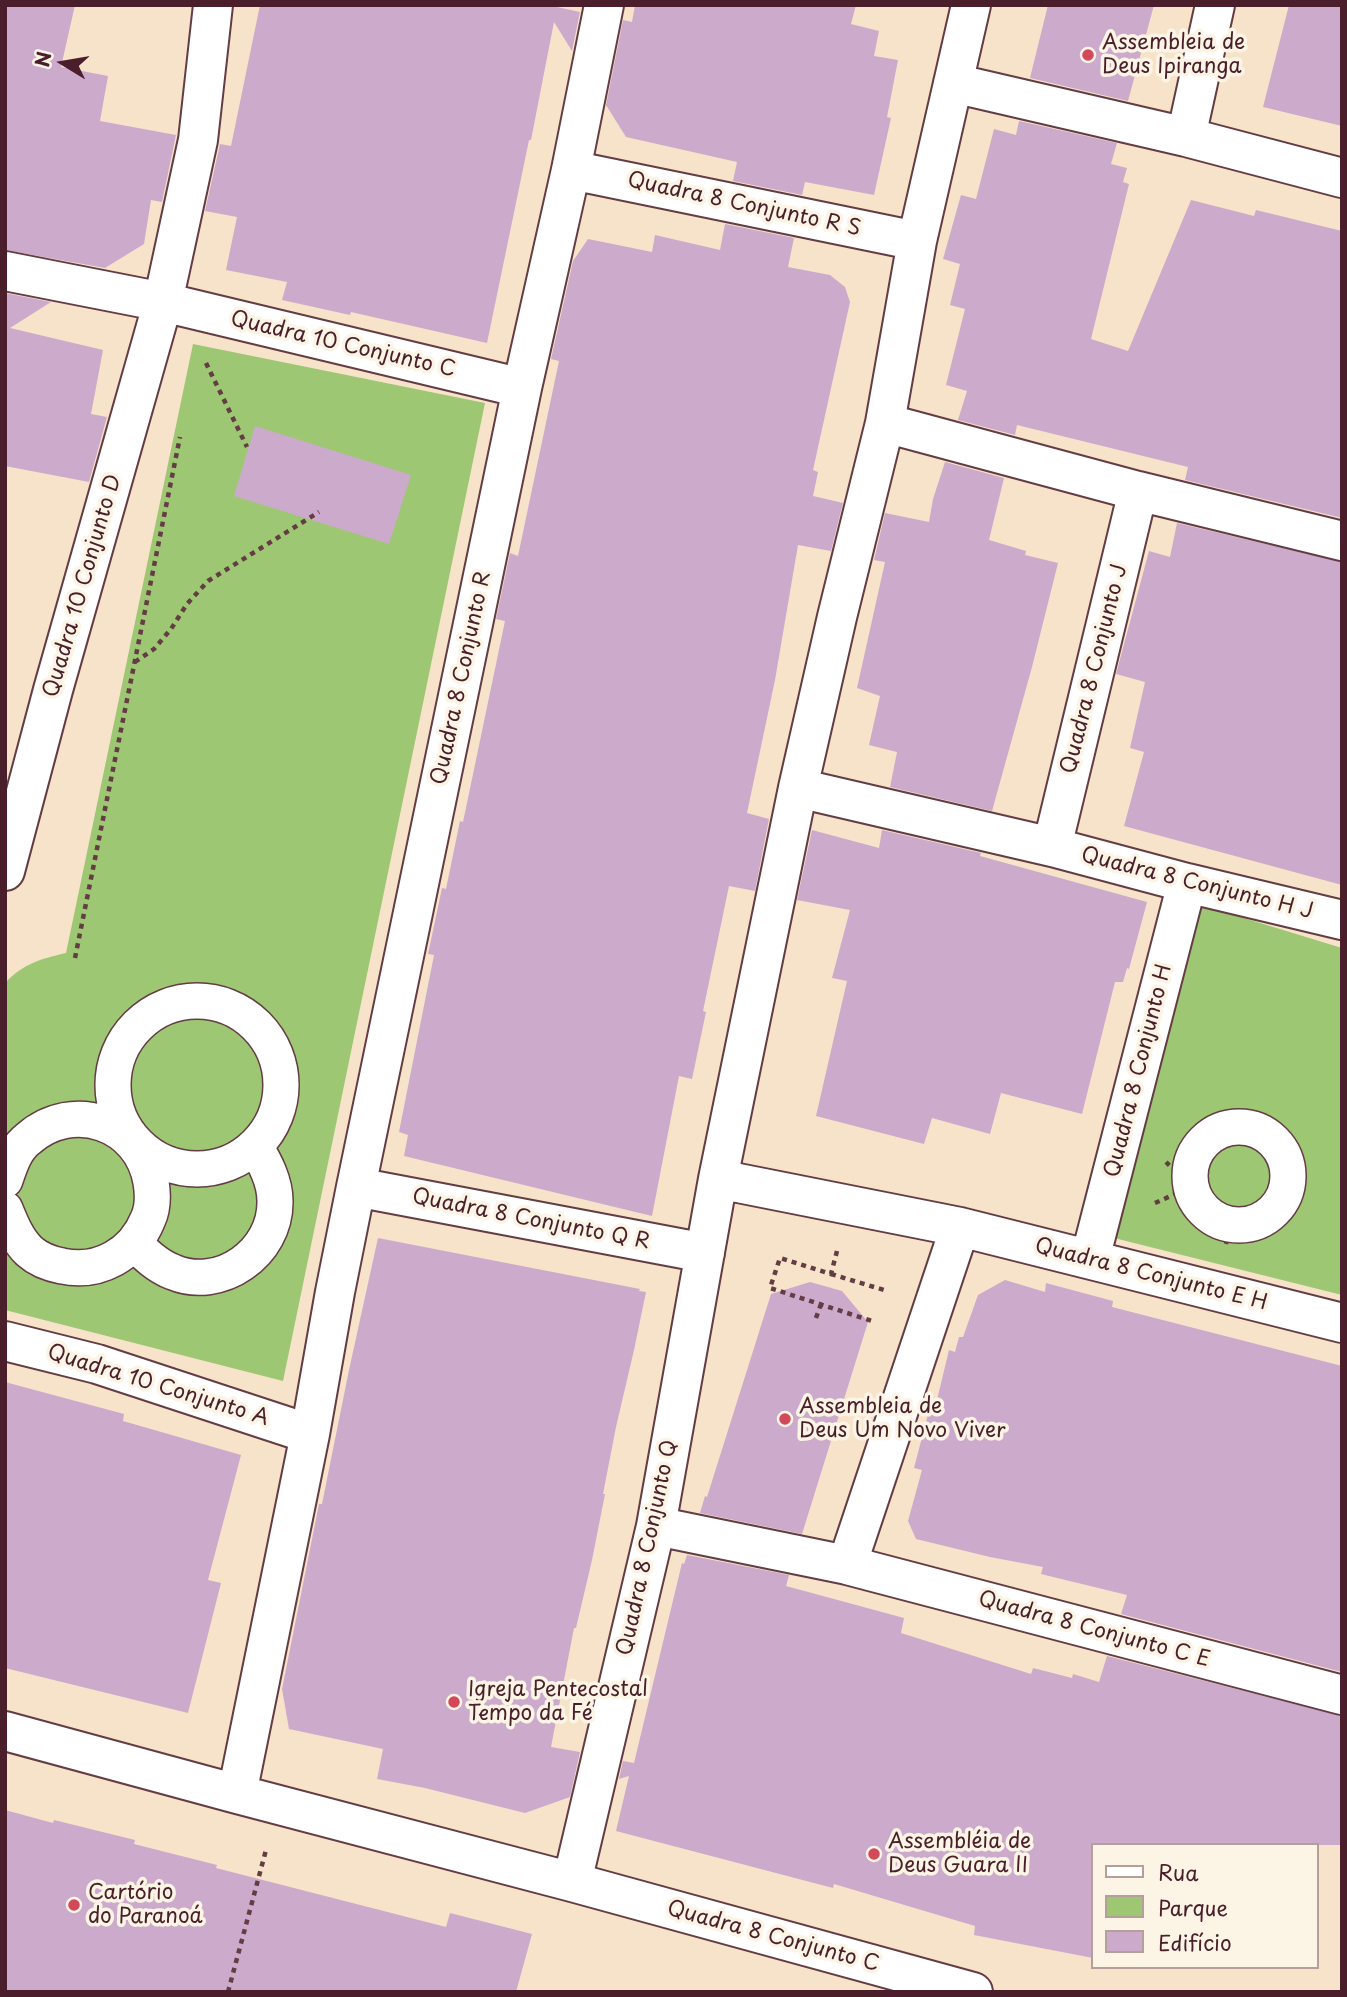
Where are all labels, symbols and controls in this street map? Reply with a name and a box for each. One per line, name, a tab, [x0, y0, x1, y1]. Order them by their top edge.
north arrow	[28, 28, 98, 98]
place label: Assembleia de Deus Ipiranga	[1102, 30, 1245, 80]
marker: Assembleia de Deus Ipiranga	[1080, 47, 1096, 63]
text: N	[27, 49, 58, 69]
street label: Quadra 8 Conjunto R S	[625, 168, 863, 242]
street label: Quadra 10 Conjunto C	[228, 307, 458, 383]
street label: Quadra 10 Conjunto D	[39, 472, 127, 700]
street label: Quadra 8 Conjunto J	[1057, 562, 1133, 776]
street label: Quadra 8 Conjunto R	[427, 569, 497, 787]
street label: Quadra 8 Conjunto H J	[1078, 843, 1316, 925]
street label: Quadra 8 Conjunto H	[1100, 962, 1178, 1180]
street label: Quadra 8 Conjunto Q R	[410, 1185, 652, 1255]
street label: Quadra 8 Conjunto E H	[1032, 1234, 1270, 1316]
street label: Quadra 10 Conjunto A	[44, 1340, 272, 1432]
place label: Assembleia de Deus Um Novo Viver	[799, 1394, 1006, 1444]
marker: Assembleia de Deus Um Novo Viver	[777, 1411, 793, 1427]
street label: Quadra 8 Conjunto Q	[613, 1438, 683, 1658]
street label: Quadra 8 Conjunto C E	[975, 1587, 1213, 1673]
place label: Igreja Pentecostal Tempo da Fé	[468, 1677, 648, 1727]
marker: Igreja Pentecostal Tempo da Fé	[446, 1694, 462, 1710]
place label: Assembléia de Deus Guara II	[888, 1829, 1031, 1879]
legend	[1092, 1843, 1319, 1969]
marker: Assembléia de Deus Guara II	[866, 1846, 882, 1862]
text: Rua	[1158, 1856, 1198, 1888]
place label: Cartório do Paranoá	[88, 1880, 203, 1930]
text: Parque	[1158, 1891, 1228, 1923]
marker: Cartório do Paranoá	[66, 1897, 82, 1913]
street label: Quadra 8 Conjunto C	[664, 1897, 882, 1977]
text: Edifício	[1158, 1926, 1232, 1958]

